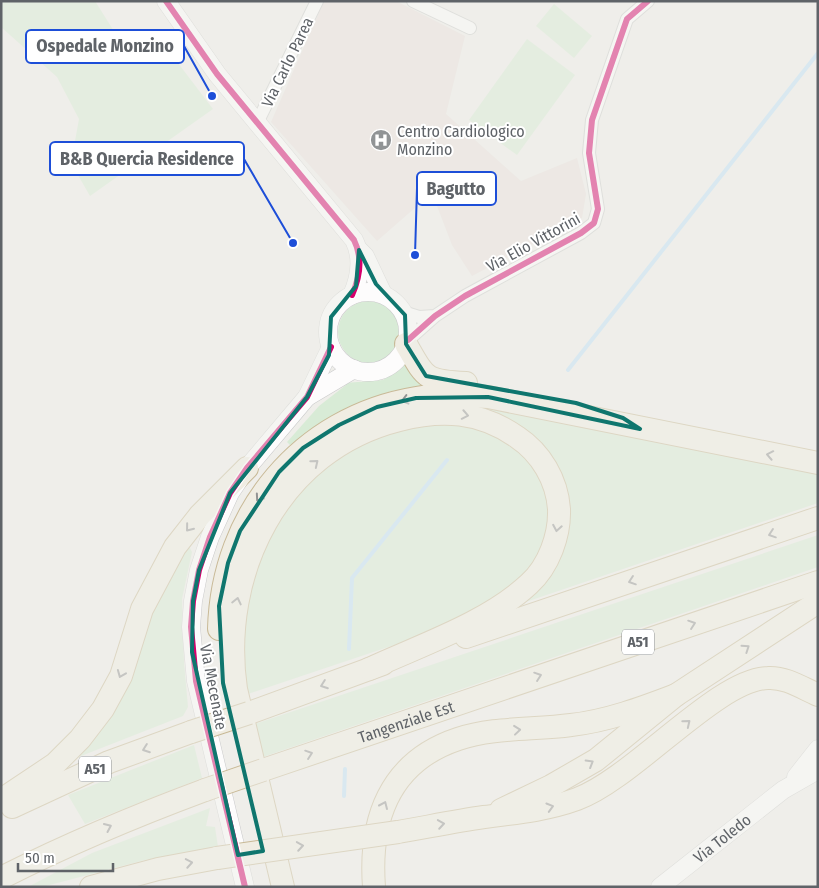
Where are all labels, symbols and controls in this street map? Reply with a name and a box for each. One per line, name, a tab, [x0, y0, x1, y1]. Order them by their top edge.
street label: Via Carlo Parea	[258, 14, 317, 110]
callout: Ospedale Monzino	[26, 30, 184, 63]
text: Ospedale Monzino	[36, 35, 174, 57]
place label: Centro Cardiologico Monzino	[397, 122, 525, 159]
hospital icon: Centro Cardiologico Monzino	[369, 128, 393, 152]
callout: B&B Quercia Residence	[50, 142, 244, 175]
text: B&B Quercia Residence	[60, 148, 234, 170]
callout: Bagutto	[417, 172, 496, 205]
text: Bagutto	[427, 178, 486, 200]
street label: Via Elio Vittorini	[483, 209, 584, 276]
one-way arrow	[401, 395, 409, 405]
one-way arrow	[461, 409, 470, 419]
one-way arrow	[765, 450, 774, 460]
one-way arrow	[309, 460, 318, 468]
one-way arrow	[256, 492, 265, 502]
one-way arrow	[187, 522, 195, 531]
one-way arrow	[553, 524, 563, 532]
one-way arrow	[768, 528, 776, 538]
one-way arrow	[629, 575, 637, 585]
one-way arrow	[231, 597, 242, 606]
one-way arrow	[688, 620, 696, 630]
road number: A51	[622, 630, 654, 654]
street label: Via Mecenate	[196, 643, 231, 732]
one-way arrow	[740, 645, 750, 654]
one-way arrow	[117, 669, 127, 678]
one-way arrow	[534, 672, 542, 682]
one-way arrow	[320, 679, 328, 689]
street label: Tangenziale Est	[356, 697, 457, 747]
one-way arrow	[681, 721, 690, 729]
one-way arrow	[513, 725, 521, 736]
one-way arrow	[142, 743, 150, 753]
one-way arrow	[304, 750, 313, 760]
road number: A51	[79, 756, 111, 782]
one-way arrow	[584, 759, 593, 769]
one-way arrow	[377, 801, 388, 810]
one-way arrow	[545, 802, 554, 813]
street label: Via Toledo	[690, 810, 755, 867]
one-way arrow	[437, 820, 446, 830]
one-way arrow	[103, 823, 112, 834]
scale bar	[18, 840, 112, 872]
one-way arrow	[296, 841, 304, 851]
text: 50 m	[25, 849, 55, 867]
one-way arrow	[185, 859, 193, 869]

